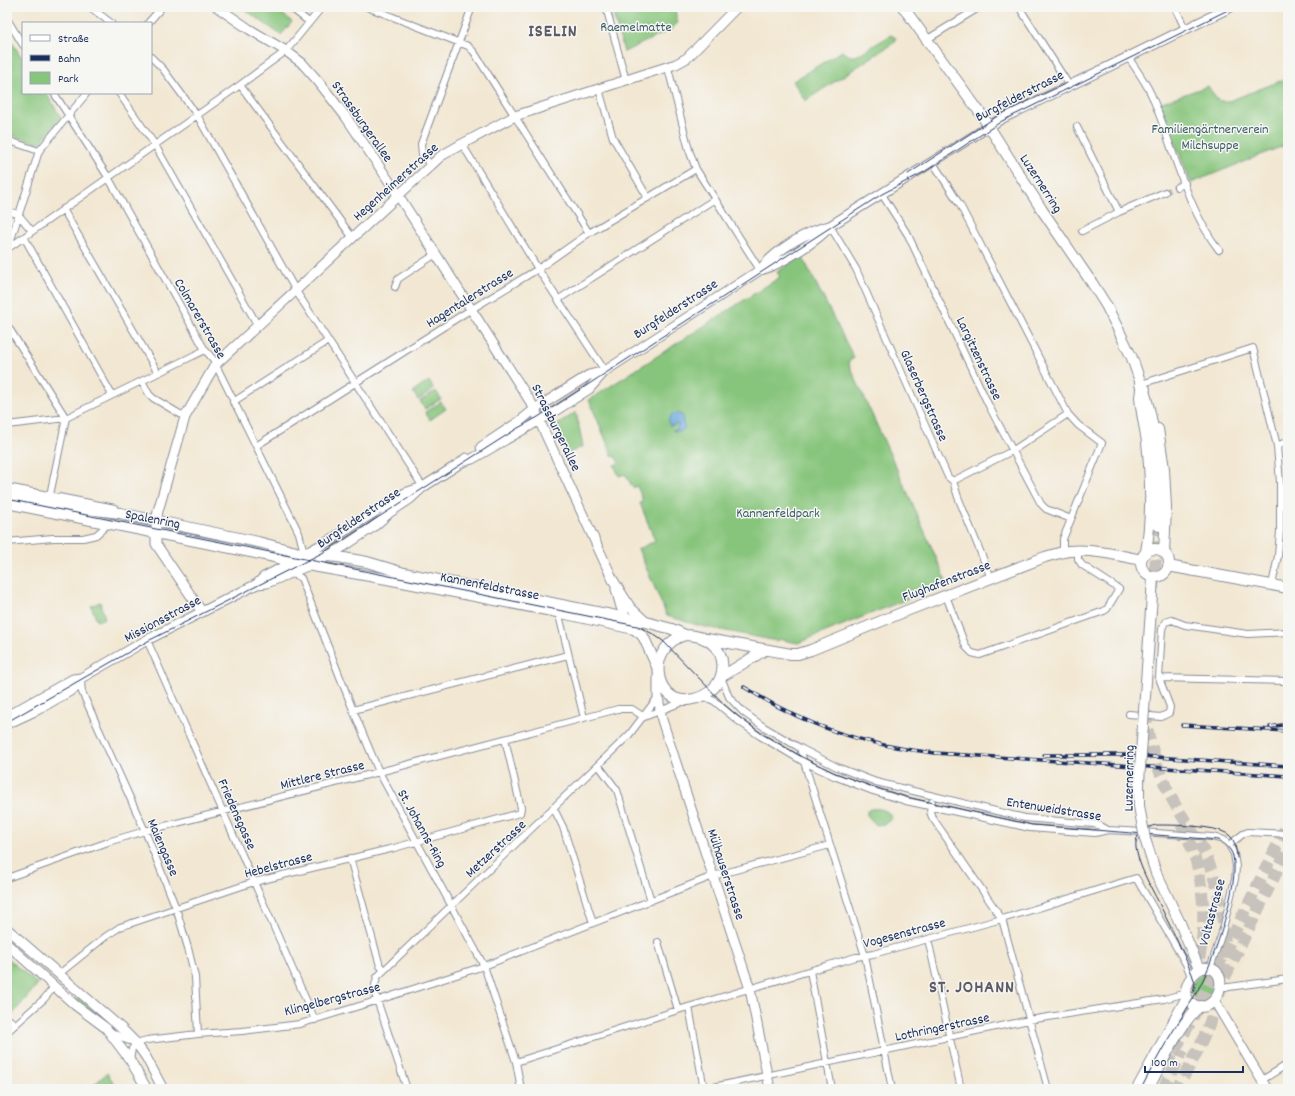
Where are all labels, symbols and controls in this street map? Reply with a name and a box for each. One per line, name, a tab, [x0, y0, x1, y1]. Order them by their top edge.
park label: Raemelmatte	[600, 18, 672, 38]
district label: ISELIN	[528, 20, 578, 45]
legend	[22, 22, 152, 94]
text: Straße	[58, 31, 89, 48]
text: Bahn	[58, 51, 81, 68]
street label: Burgfelderstrasse	[972, 66, 1068, 128]
text: Park	[58, 71, 79, 88]
street label: Strassburgerallee	[326, 77, 397, 167]
park label: Familiengärtnerverein Milchsuppe	[1151, 120, 1269, 156]
street label: Hegenheimerstrasse	[349, 139, 444, 226]
street label: Luzernerring	[1014, 151, 1067, 217]
street label: Hagentalerstrasse	[422, 264, 518, 334]
street label: Colmarerstrasse	[168, 275, 230, 363]
street label: Burgfelderstrasse	[630, 275, 722, 345]
street label: Largitzenstrasse	[950, 314, 1006, 404]
street label: Glaserbergstrasse	[894, 347, 952, 445]
street label: Strassburgerallee	[525, 381, 585, 475]
street label: Burgfelderstrasse	[313, 483, 405, 554]
park label: Kannenfeldpark	[736, 504, 820, 524]
street label: Spalenring	[123, 505, 182, 535]
street label: Flughafenstrasse	[900, 556, 994, 608]
street label: Kannenfeldstrasse	[438, 568, 541, 606]
street label: Missionsstrasse	[121, 591, 205, 648]
street label: Luzernerring	[1119, 745, 1141, 812]
street label: Mittlere Strasse	[278, 756, 367, 796]
street label: Friedensgasse	[212, 776, 261, 854]
street label: St. Johanns-Ring	[391, 786, 451, 872]
street label: Entenweidstrasse	[1005, 793, 1103, 827]
street label: Maiengasse	[141, 816, 183, 880]
street label: Metzerstrasse	[461, 816, 531, 883]
street label: Mülhauserstrasse	[701, 827, 749, 923]
street label: Hebelstrasse	[242, 847, 315, 885]
street label: Voltastrasse	[1194, 877, 1231, 948]
street label: Vogesenstrasse	[861, 913, 948, 955]
district label: ST. JOHANN	[929, 976, 1015, 1001]
street label: Klingelbergstrasse	[282, 977, 383, 1022]
street label: Lothringerstrasse	[893, 1008, 991, 1048]
scale bar	[1145, 1048, 1243, 1074]
text: 100 m	[1151, 1055, 1178, 1072]

